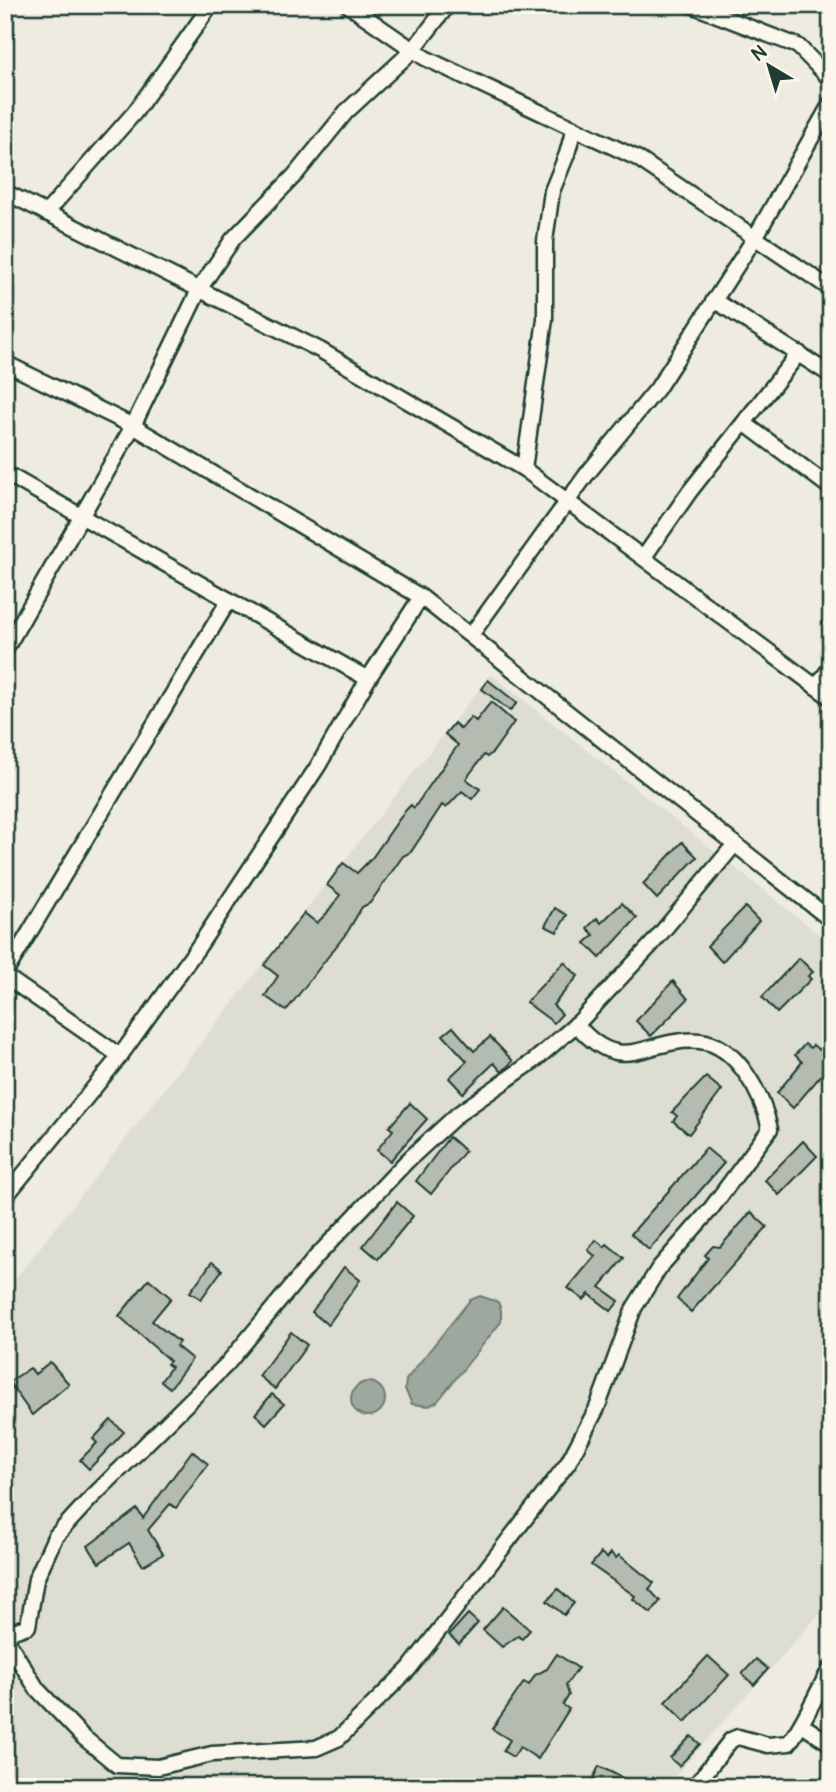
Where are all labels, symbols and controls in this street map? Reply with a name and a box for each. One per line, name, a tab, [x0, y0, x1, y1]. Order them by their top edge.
north arrow	[734, 32, 804, 102]
text: N	[747, 40, 772, 67]

